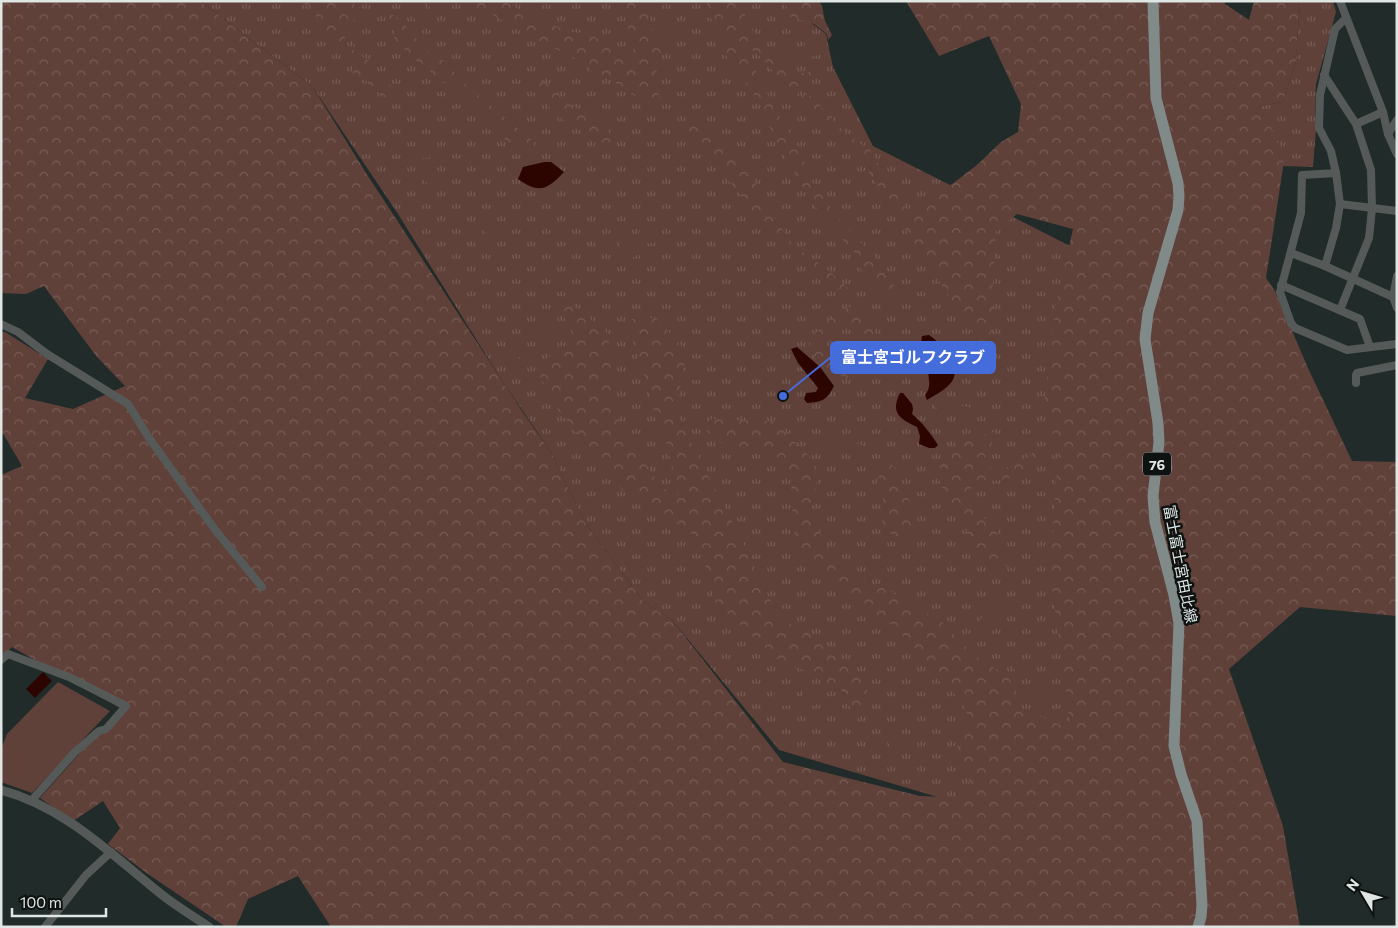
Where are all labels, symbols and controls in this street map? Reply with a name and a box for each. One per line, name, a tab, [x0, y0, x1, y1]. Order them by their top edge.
callout: 富士宮ゴルフクラブ	[831, 342, 995, 373]
text: 富士宮ゴルフクラブ	[841, 347, 985, 366]
road number: 76	[1143, 452, 1171, 476]
street label: 富士富士宮由比線	[1161, 503, 1201, 625]
north arrow	[1338, 868, 1388, 918]
text: N	[1342, 875, 1362, 894]
scale bar	[12, 886, 106, 918]
text: 100 m	[20, 893, 62, 911]

